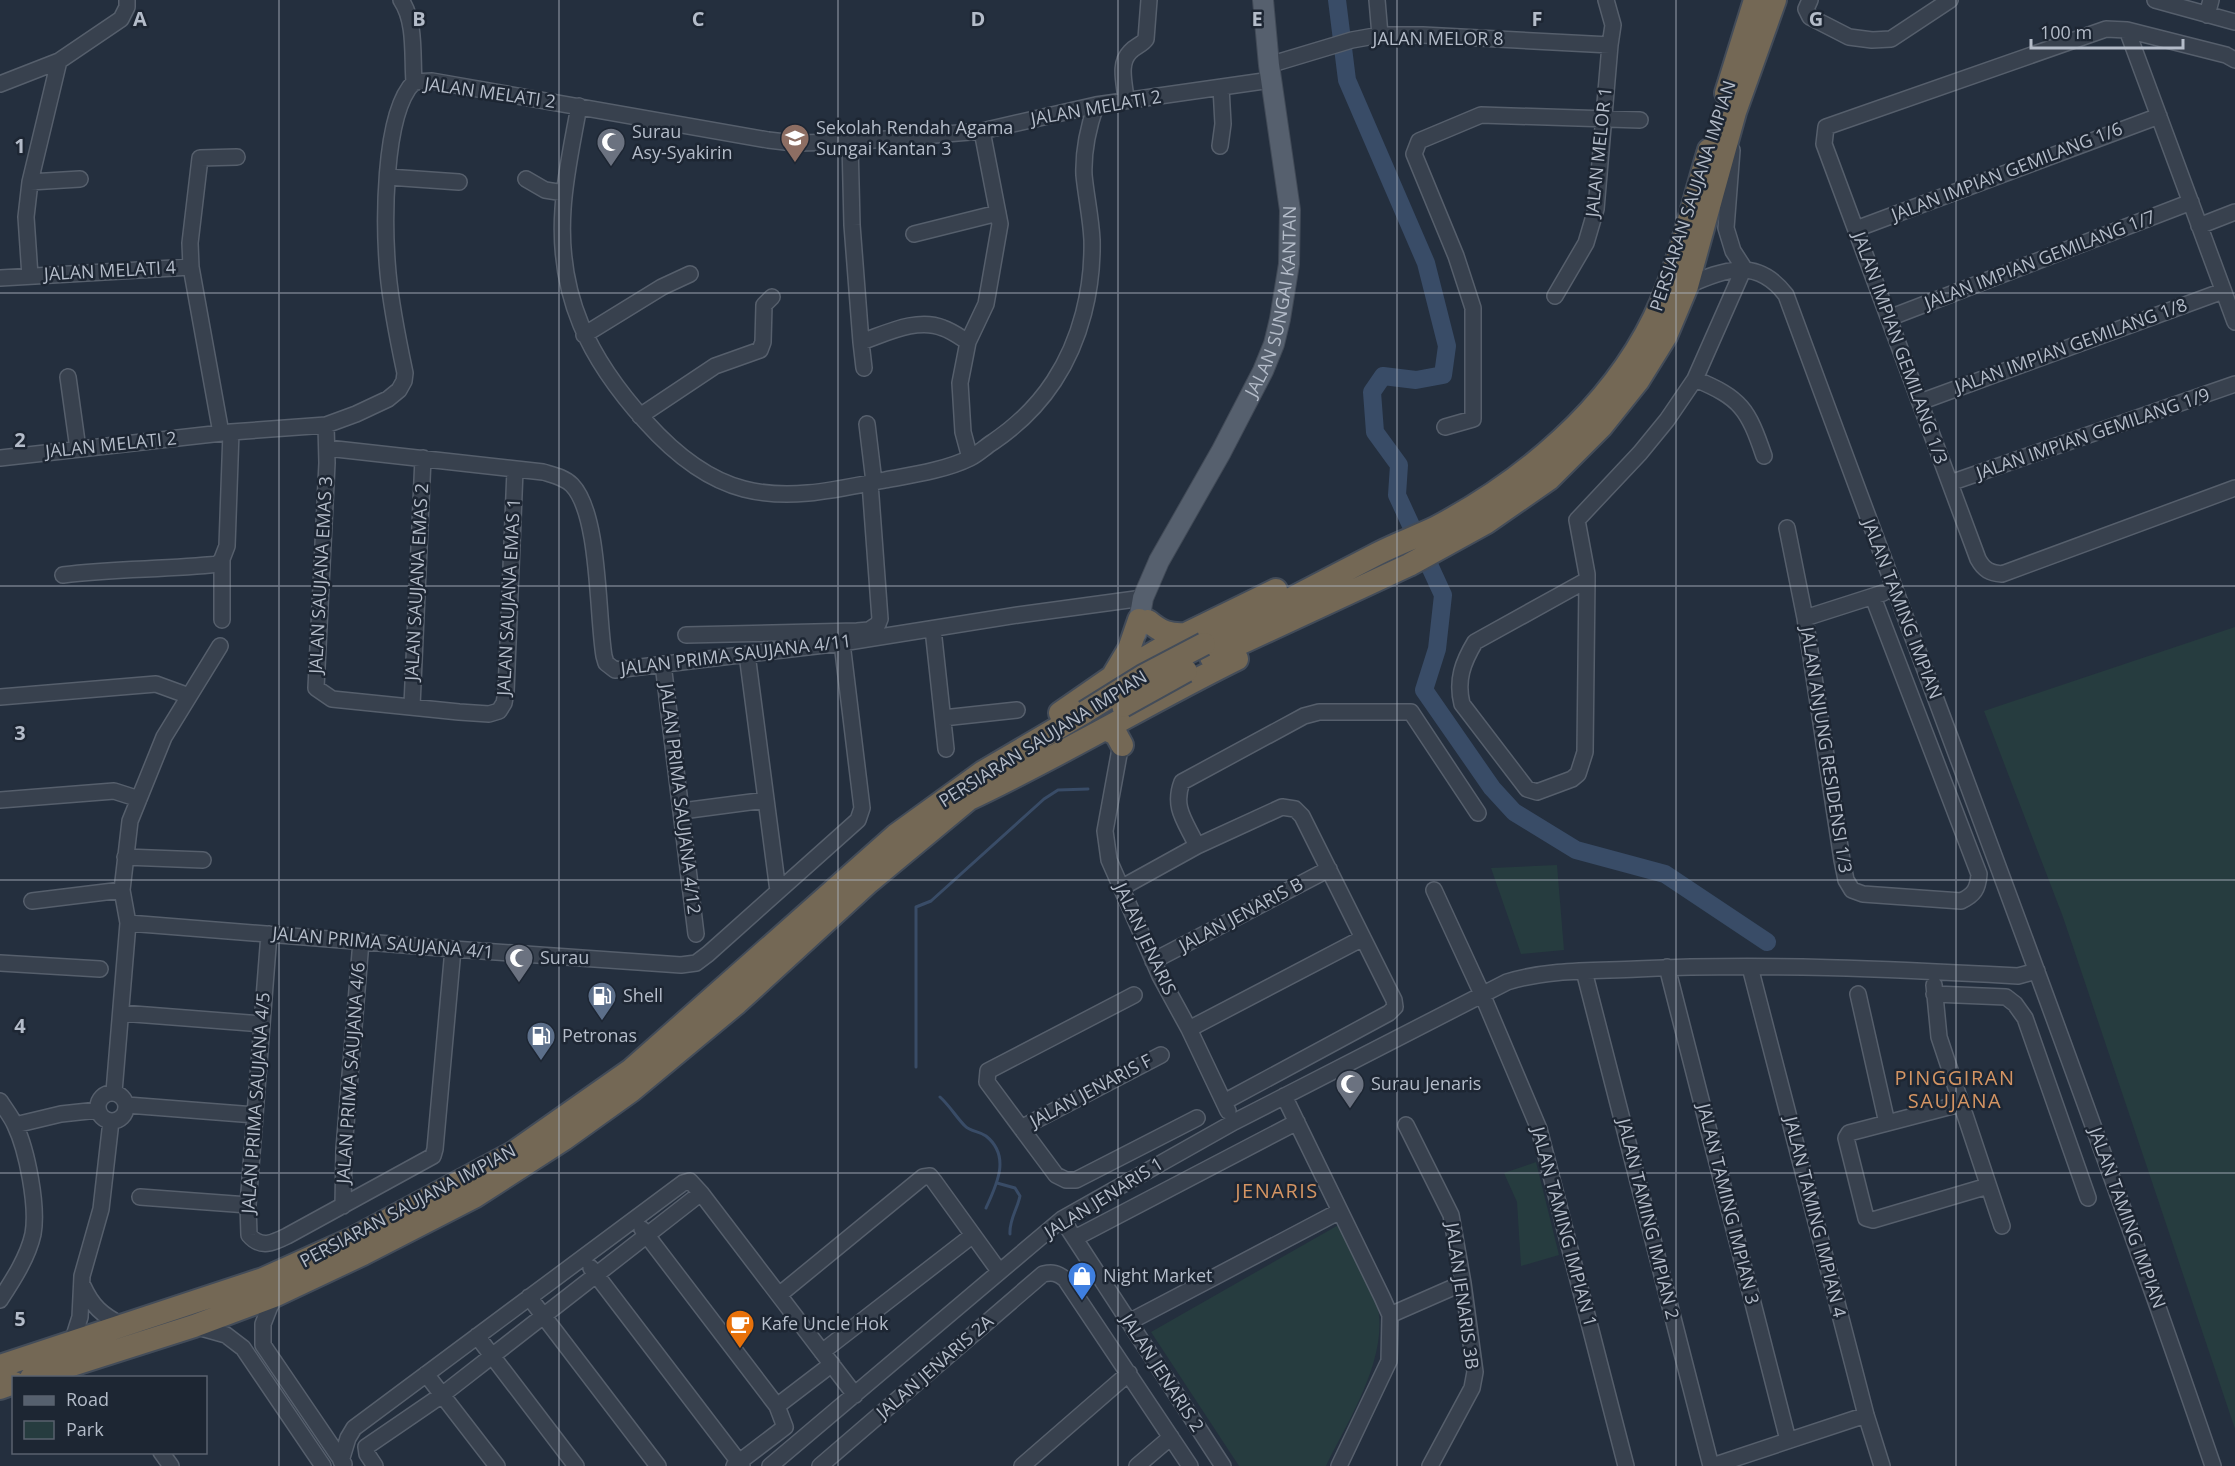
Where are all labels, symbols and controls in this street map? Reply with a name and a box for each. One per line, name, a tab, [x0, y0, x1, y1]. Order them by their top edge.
text: A	[133, 5, 147, 32]
text: B	[412, 5, 426, 32]
text: C	[692, 5, 705, 32]
text: D	[971, 5, 985, 32]
text: E	[1251, 5, 1263, 32]
text: F	[1532, 5, 1542, 32]
text: G	[1809, 5, 1823, 32]
scale bar	[2031, 12, 2182, 50]
text: 100 m	[2040, 20, 2092, 44]
street label: JALAN MELOR 8	[1371, 26, 1503, 50]
street label: JALAN MELATI 2	[421, 71, 557, 113]
street label: PERSIARAN SAUJANA IMPIAN	[1643, 77, 1741, 314]
street label: JALAN MELATI 2	[1027, 84, 1163, 131]
street label: JALAN MELOR 1	[1579, 86, 1617, 220]
place label: Sekolah Rendah Agama Sungai Kantan 3	[816, 115, 1013, 160]
street label: JALAN IMPIAN GEMILANG 1/6	[1886, 116, 2126, 227]
place label: Surau Asy-Syakirin	[632, 119, 733, 164]
school or university icon: Sekolah Rendah Agama Sungai Kantan 3	[779, 122, 811, 164]
mosque icon: Surau Asy-Syakirin	[595, 126, 627, 168]
text: 1	[14, 132, 26, 159]
street label: JALAN IMPIAN GEMILANG 1/7	[1919, 204, 2159, 315]
street label: JALAN SUNGAI KANTAN	[1238, 205, 1301, 403]
street label: JALAN IMPIAN GEMILANG 1/3	[1847, 226, 1954, 467]
street label: JALAN MELATI 4	[41, 255, 177, 286]
street label: JALAN IMPIAN GEMILANG 1/8	[1949, 292, 2190, 399]
street label: JALAN IMPIAN GEMILANG 1/9	[1971, 382, 2213, 485]
street label: JALAN MELATI 2	[42, 425, 178, 463]
text: 2	[14, 426, 26, 453]
street label: JALAN SAUJANA EMAS 3	[303, 476, 337, 676]
street label: JALAN SAUJANA EMAS 2	[399, 483, 433, 683]
street label: JALAN SAUJANA EMAS 1	[491, 498, 525, 698]
street label: JALAN TAMING IMPIAN	[1857, 513, 1948, 702]
street label: JALAN ANJUNG RESIDENSI 1/3	[1795, 623, 1858, 875]
street label: JALAN PRIMA SAUJANA 4/11	[617, 628, 853, 680]
street label: PERSIARAN SAUJANA IMPIAN	[934, 664, 1151, 812]
street label: JALAN PRIMA SAUJANA 4/12	[655, 680, 707, 916]
text: 3	[14, 719, 26, 746]
street label: JALAN JENARIS B	[1173, 871, 1307, 958]
street label: JALAN JENARIS	[1109, 877, 1182, 999]
street label: JALAN PRIMA SAUJANA 4/1	[270, 920, 495, 964]
mosque icon: Surau	[503, 942, 535, 984]
place label: Surau	[540, 945, 589, 969]
street label: JALAN PRIMA SAUJANA 4/6	[330, 961, 370, 1186]
fuel station icon: Shell	[586, 980, 618, 1022]
place label: Shell	[623, 983, 663, 1007]
street label: JALAN PRIMA SAUJANA 4/5	[235, 991, 275, 1216]
text: 4	[14, 1012, 26, 1039]
fuel station icon: Petronas	[525, 1020, 557, 1062]
place label: Petronas	[562, 1023, 637, 1047]
street label: JALAN JENARIS F	[1024, 1048, 1156, 1133]
district label: PINGGIRAN SAUJANA	[1895, 1064, 2015, 1114]
mosque icon: Surau Jenaris	[1334, 1068, 1366, 1110]
place label: Surau Jenaris	[1371, 1071, 1481, 1095]
street label: JALAN TAMING IMPIAN 3	[1692, 1099, 1766, 1307]
street label: JALAN TAMING IMPIAN 4	[1779, 1112, 1853, 1320]
street label: JALAN TAMING IMPIAN 2	[1612, 1114, 1686, 1322]
street label: JALAN TAMING IMPIAN 1	[1526, 1122, 1603, 1329]
street label: JALAN TAMING IMPIAN	[2083, 1122, 2172, 1312]
street label: PERSIARAN SAUJANA IMPIAN	[295, 1138, 520, 1272]
street label: JALAN JENARIS 1	[1038, 1151, 1167, 1244]
district label: JENARIS	[1233, 1177, 1319, 1204]
street label: JALAN JENARIS 3B	[1441, 1219, 1485, 1371]
shop icon: Night Market	[1066, 1260, 1098, 1302]
place label: Night Market	[1103, 1263, 1213, 1287]
text: 5	[14, 1305, 26, 1332]
street label: JALAN JENARIS 2	[1115, 1307, 1210, 1436]
cafe icon: Kafe Uncle Hok	[724, 1308, 756, 1350]
street label: JALAN JENARIS 2A	[869, 1308, 998, 1425]
place label: Kafe Uncle Hok	[761, 1311, 889, 1335]
legend	[12, 1376, 207, 1454]
text: Road	[66, 1387, 109, 1411]
text: Park	[66, 1417, 104, 1441]

